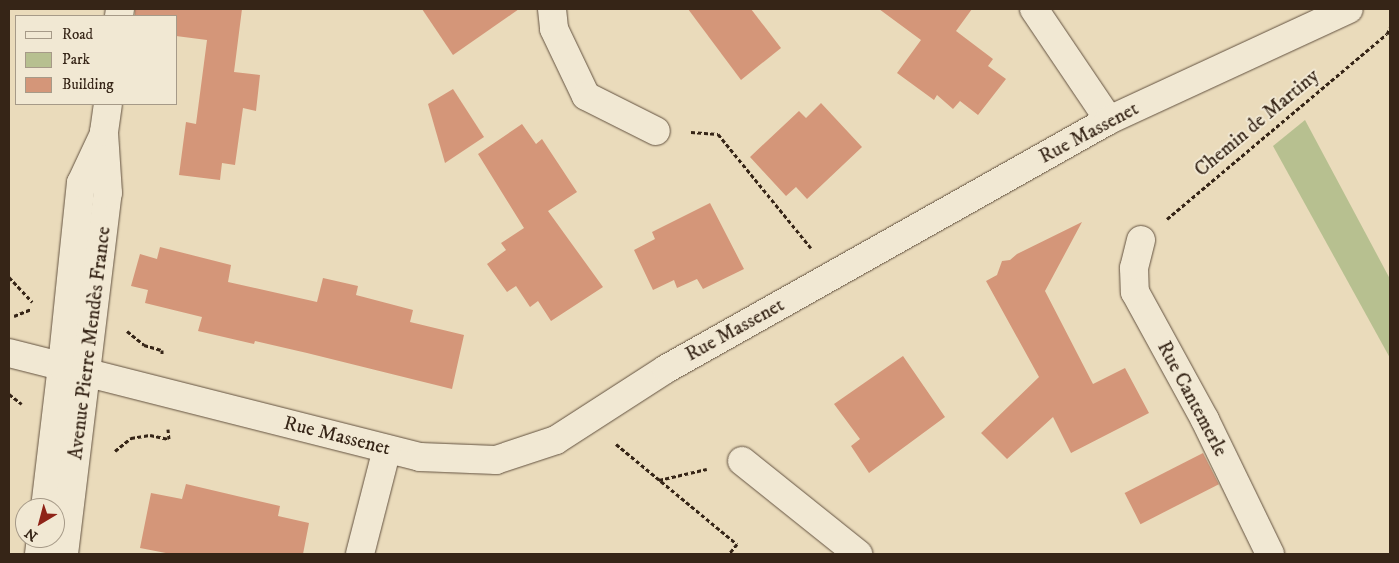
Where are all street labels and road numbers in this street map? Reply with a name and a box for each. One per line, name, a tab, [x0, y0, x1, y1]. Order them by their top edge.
street label: Chemin de Martiny	[1190, 64, 1324, 182]
street label: Rue Massenet	[1035, 97, 1143, 169]
street label: Avenue Pierre Mendès France	[64, 225, 116, 461]
street label: Rue Massenet	[682, 293, 788, 367]
street label: Rue Cantemerle	[1152, 337, 1232, 461]
street label: Rue Massenet	[281, 411, 393, 461]

